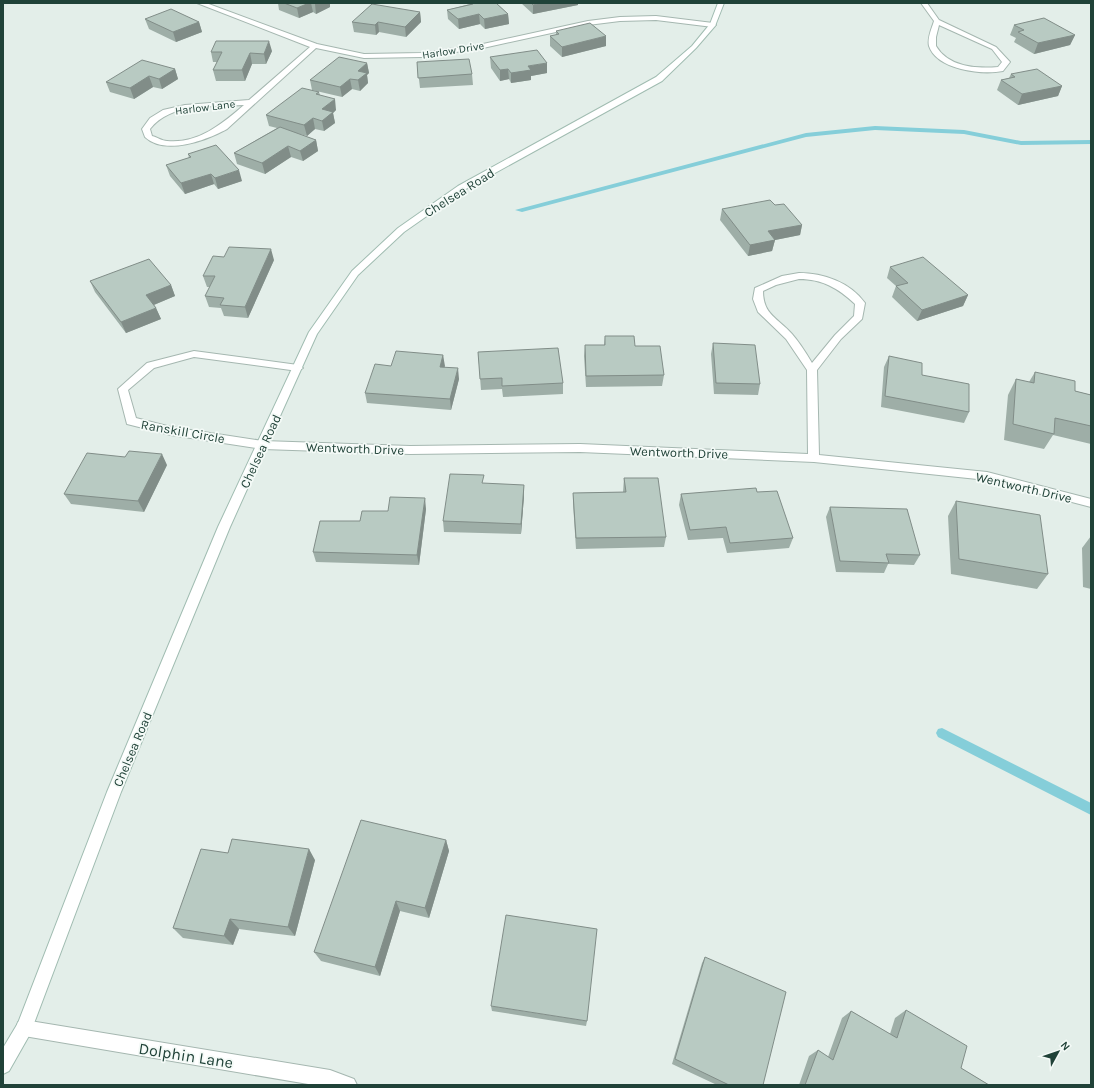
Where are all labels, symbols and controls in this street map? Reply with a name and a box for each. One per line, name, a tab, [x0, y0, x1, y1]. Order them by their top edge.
street label: Harlow Drive	[421, 39, 485, 62]
street label: Harlow Lane	[174, 97, 236, 118]
street label: Chelsea Road	[421, 165, 497, 220]
street label: Chelsea Road	[237, 412, 284, 491]
street label: Ranskill Circle	[140, 417, 226, 446]
street label: Wentworth Drive	[306, 439, 405, 458]
street label: Wentworth Drive	[630, 443, 729, 462]
street label: Wentworth Drive	[974, 469, 1074, 506]
street label: Chelsea Road	[110, 710, 155, 789]
north arrow	[1038, 1032, 1078, 1072]
street label: Dolphin Lane	[137, 1039, 234, 1072]
text: N	[1058, 1039, 1073, 1053]

